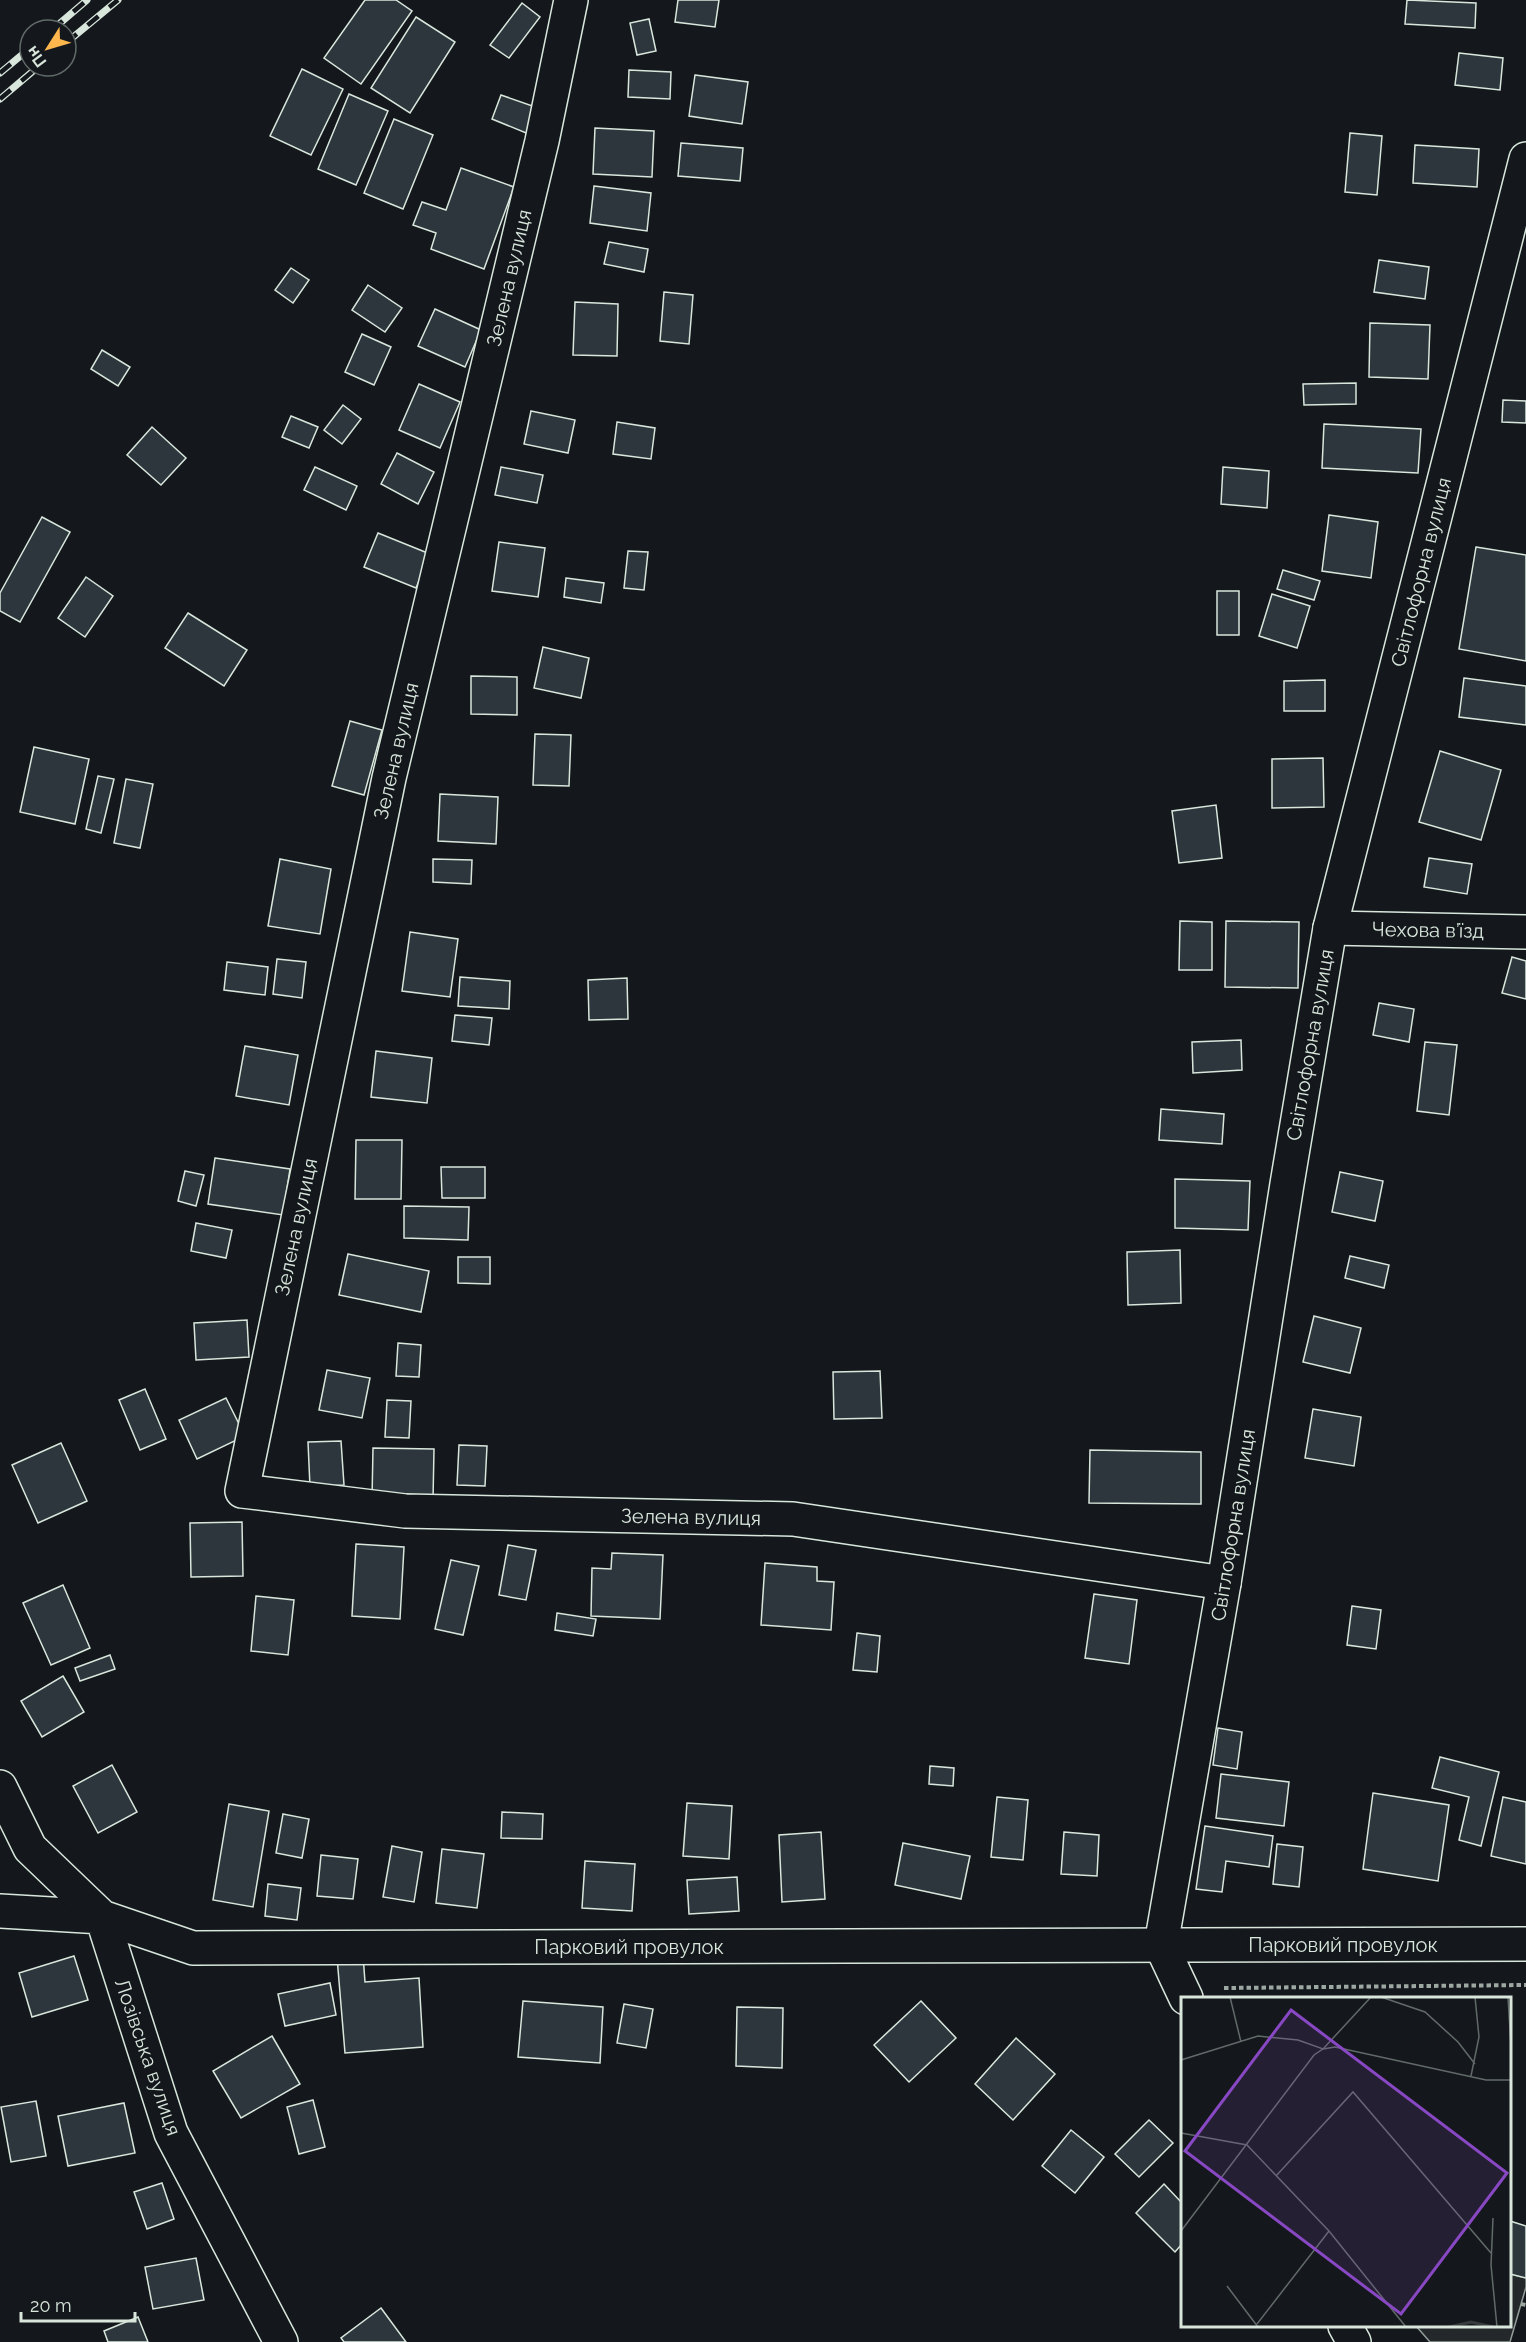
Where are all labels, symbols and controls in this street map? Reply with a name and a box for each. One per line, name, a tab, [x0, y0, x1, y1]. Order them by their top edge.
north arrow	[18, 18, 78, 78]
text: Пн	[22, 43, 50, 71]
street label: Зелена вулиця	[482, 207, 536, 349]
street label: Світлофорна вулиця	[1386, 475, 1456, 669]
street label: Зелена вулиця	[369, 680, 423, 822]
street label: Чехова в’їзд	[1372, 917, 1485, 943]
street label: Світлофорна вулиця	[1281, 947, 1339, 1143]
street label: Зелена вулиця	[270, 1156, 322, 1298]
street label: Світлофорна вулиця	[1206, 1427, 1260, 1623]
street label: Зелена вулиця	[621, 1504, 761, 1530]
street label: Парковий провулок	[1248, 1933, 1438, 1957]
street label: Парковий провулок	[534, 1935, 724, 1959]
street label: Лозівська вулиця	[110, 1975, 186, 2139]
inset map	[1181, 1997, 1511, 2327]
scale bar	[21, 2285, 135, 2323]
text: 20 m	[30, 2295, 72, 2316]

